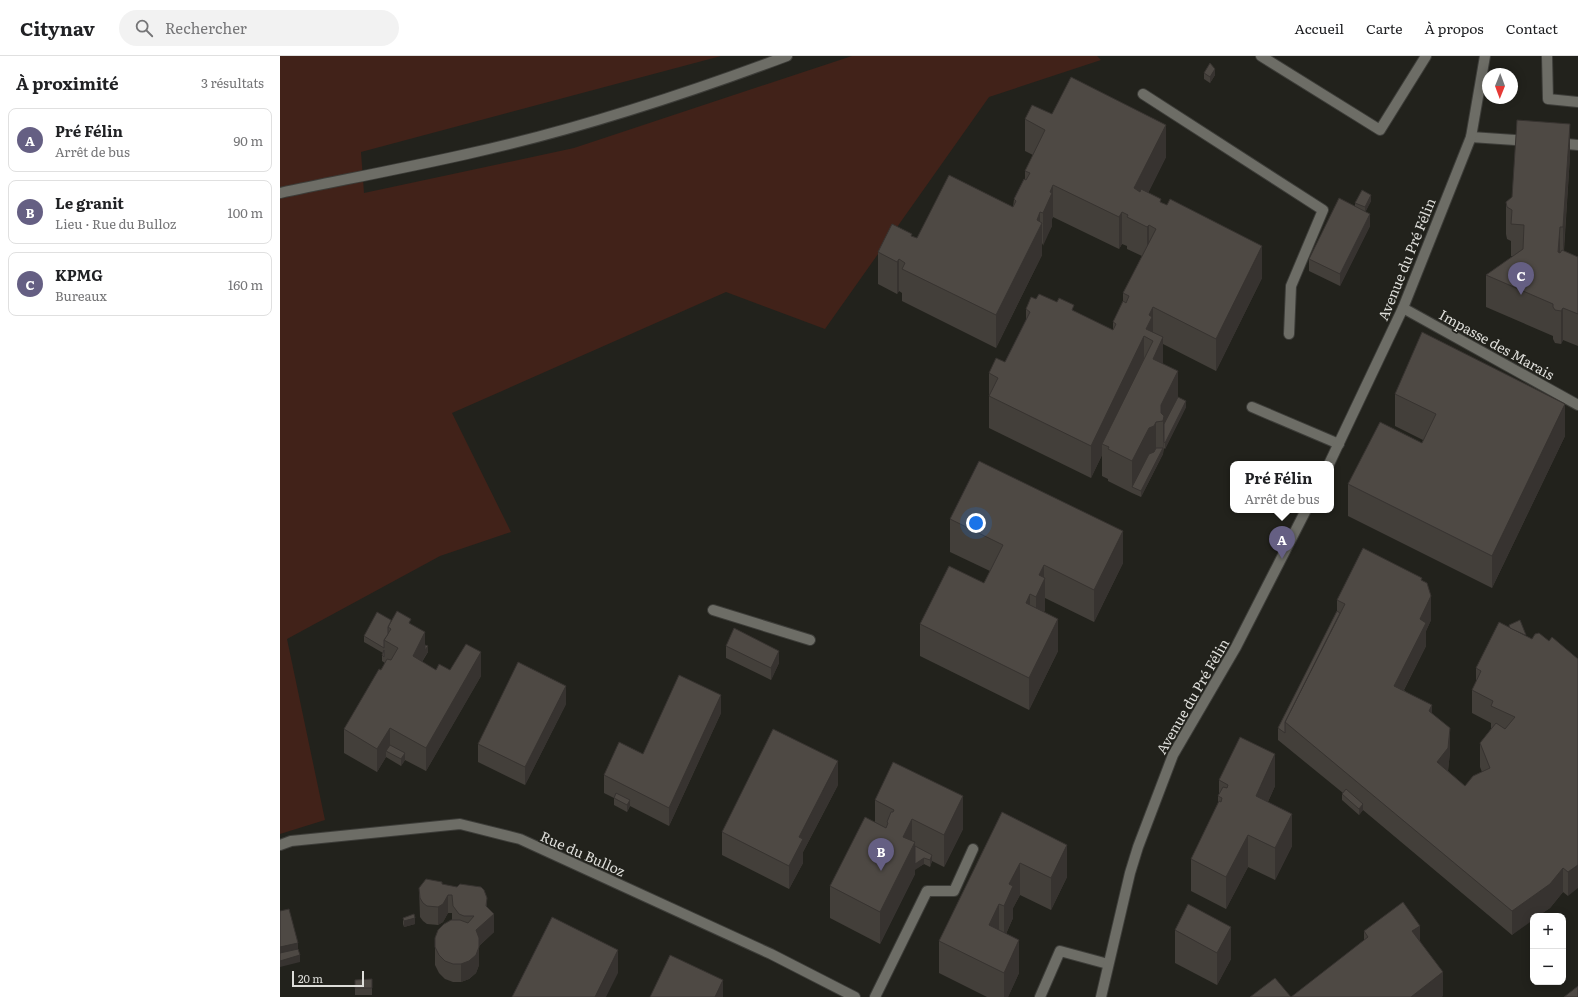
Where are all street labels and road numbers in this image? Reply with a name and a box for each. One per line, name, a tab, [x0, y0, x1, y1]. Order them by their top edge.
street label: Avenue du Pré Félin	[1372, 195, 1440, 323]
street label: Impasse des Marais	[1436, 304, 1558, 384]
street label: Avenue du Pré Félin	[1151, 634, 1233, 758]
street label: Rue du Bulloz	[537, 825, 629, 881]

